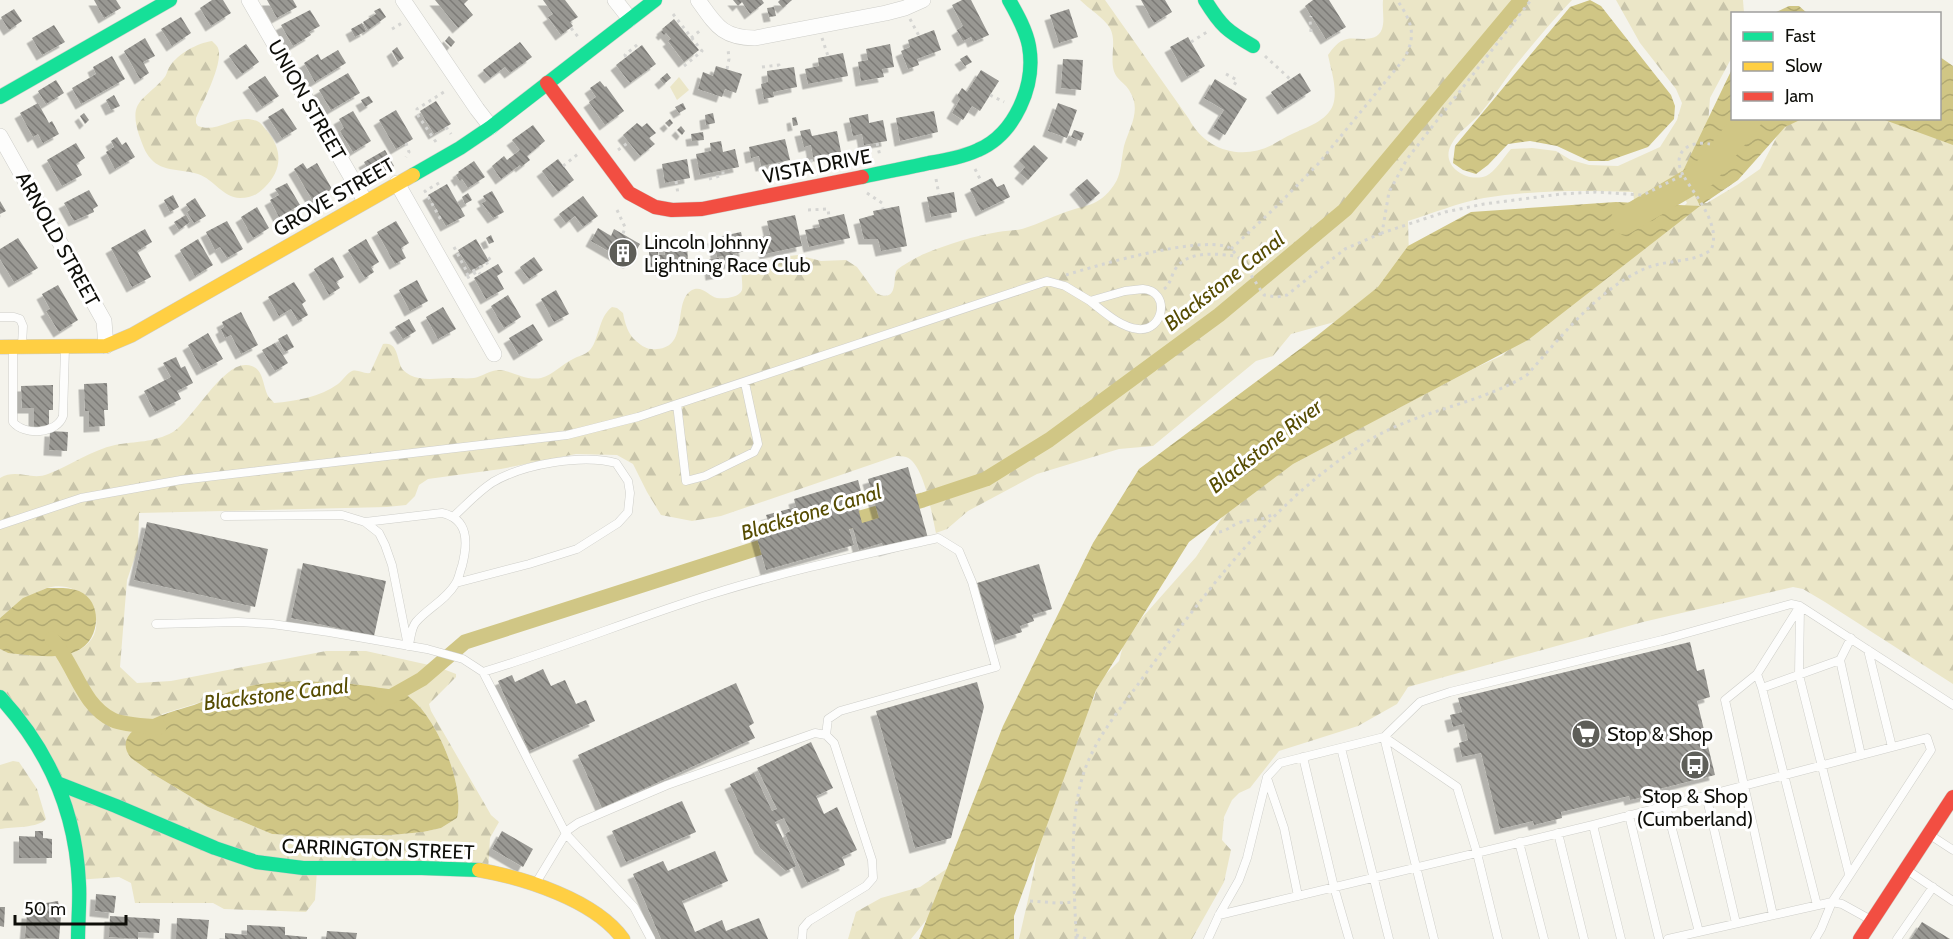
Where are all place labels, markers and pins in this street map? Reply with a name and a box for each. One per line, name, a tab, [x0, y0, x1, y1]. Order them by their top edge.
place label: Lincoln Johnny Lightning Race Club	[644, 230, 811, 277]
building icon: Lincoln Johnny Lightning Race Club	[607, 237, 639, 269]
supermarket icon: Stop & Shop	[1570, 718, 1602, 750]
place label: Stop & Shop	[1607, 722, 1713, 746]
bus stop icon: Stop & Shop (Cumberland)	[1679, 749, 1711, 781]
place label: Stop & Shop (Cumberland)	[1637, 784, 1753, 831]

